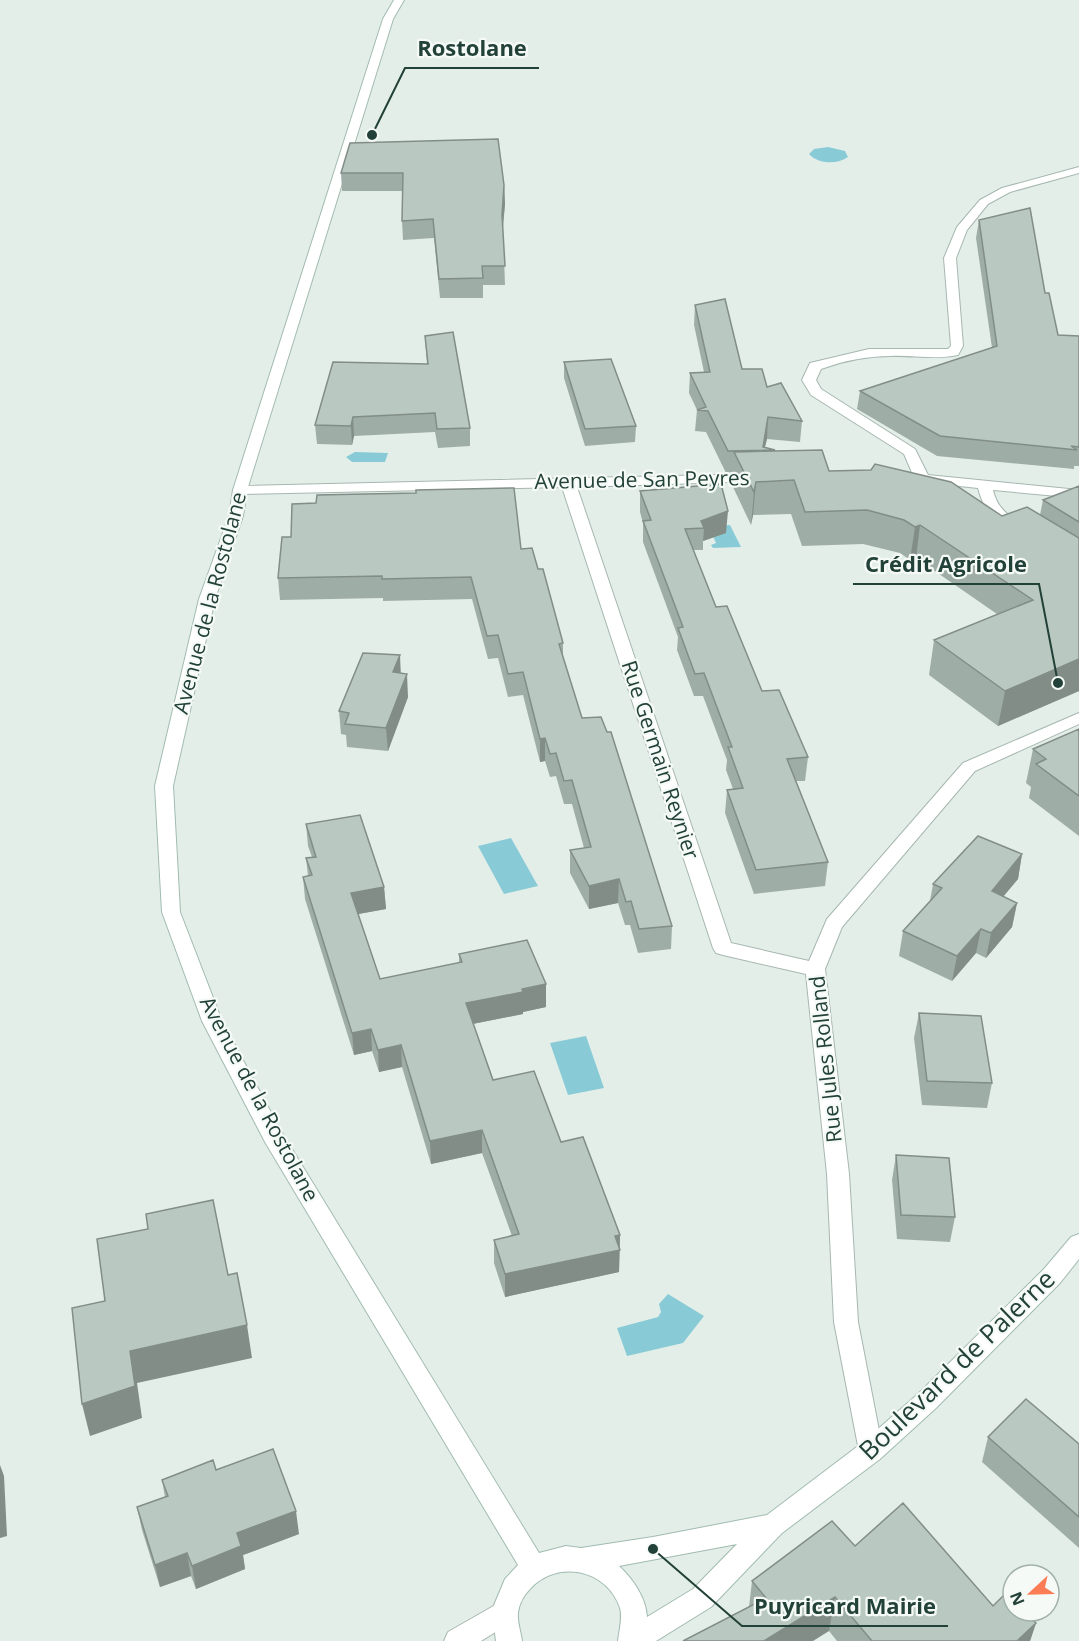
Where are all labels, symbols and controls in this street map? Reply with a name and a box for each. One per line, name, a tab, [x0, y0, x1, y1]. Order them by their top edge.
callout: Rostolane	[405, 28, 539, 68]
text: Rostolane	[417, 32, 527, 62]
street label: Avenue de San Peyres	[534, 463, 750, 495]
street label: Avenue de la Rostolane	[166, 489, 252, 717]
callout: Crédit Agricole	[853, 544, 1039, 584]
text: Crédit Agricole	[865, 548, 1027, 578]
street label: Rue Germain Reynier	[616, 657, 706, 863]
street label: Rue Jules Rolland	[802, 974, 848, 1144]
street label: Avenue de la Rostolane	[194, 991, 326, 1206]
street label: Boulevard de Palerne	[850, 1261, 1062, 1468]
north arrow	[1001, 1563, 1061, 1623]
callout: Puyricard Mairie	[742, 1586, 948, 1626]
text: N	[1004, 1588, 1030, 1609]
text: Puyricard Mairie	[754, 1590, 936, 1620]

